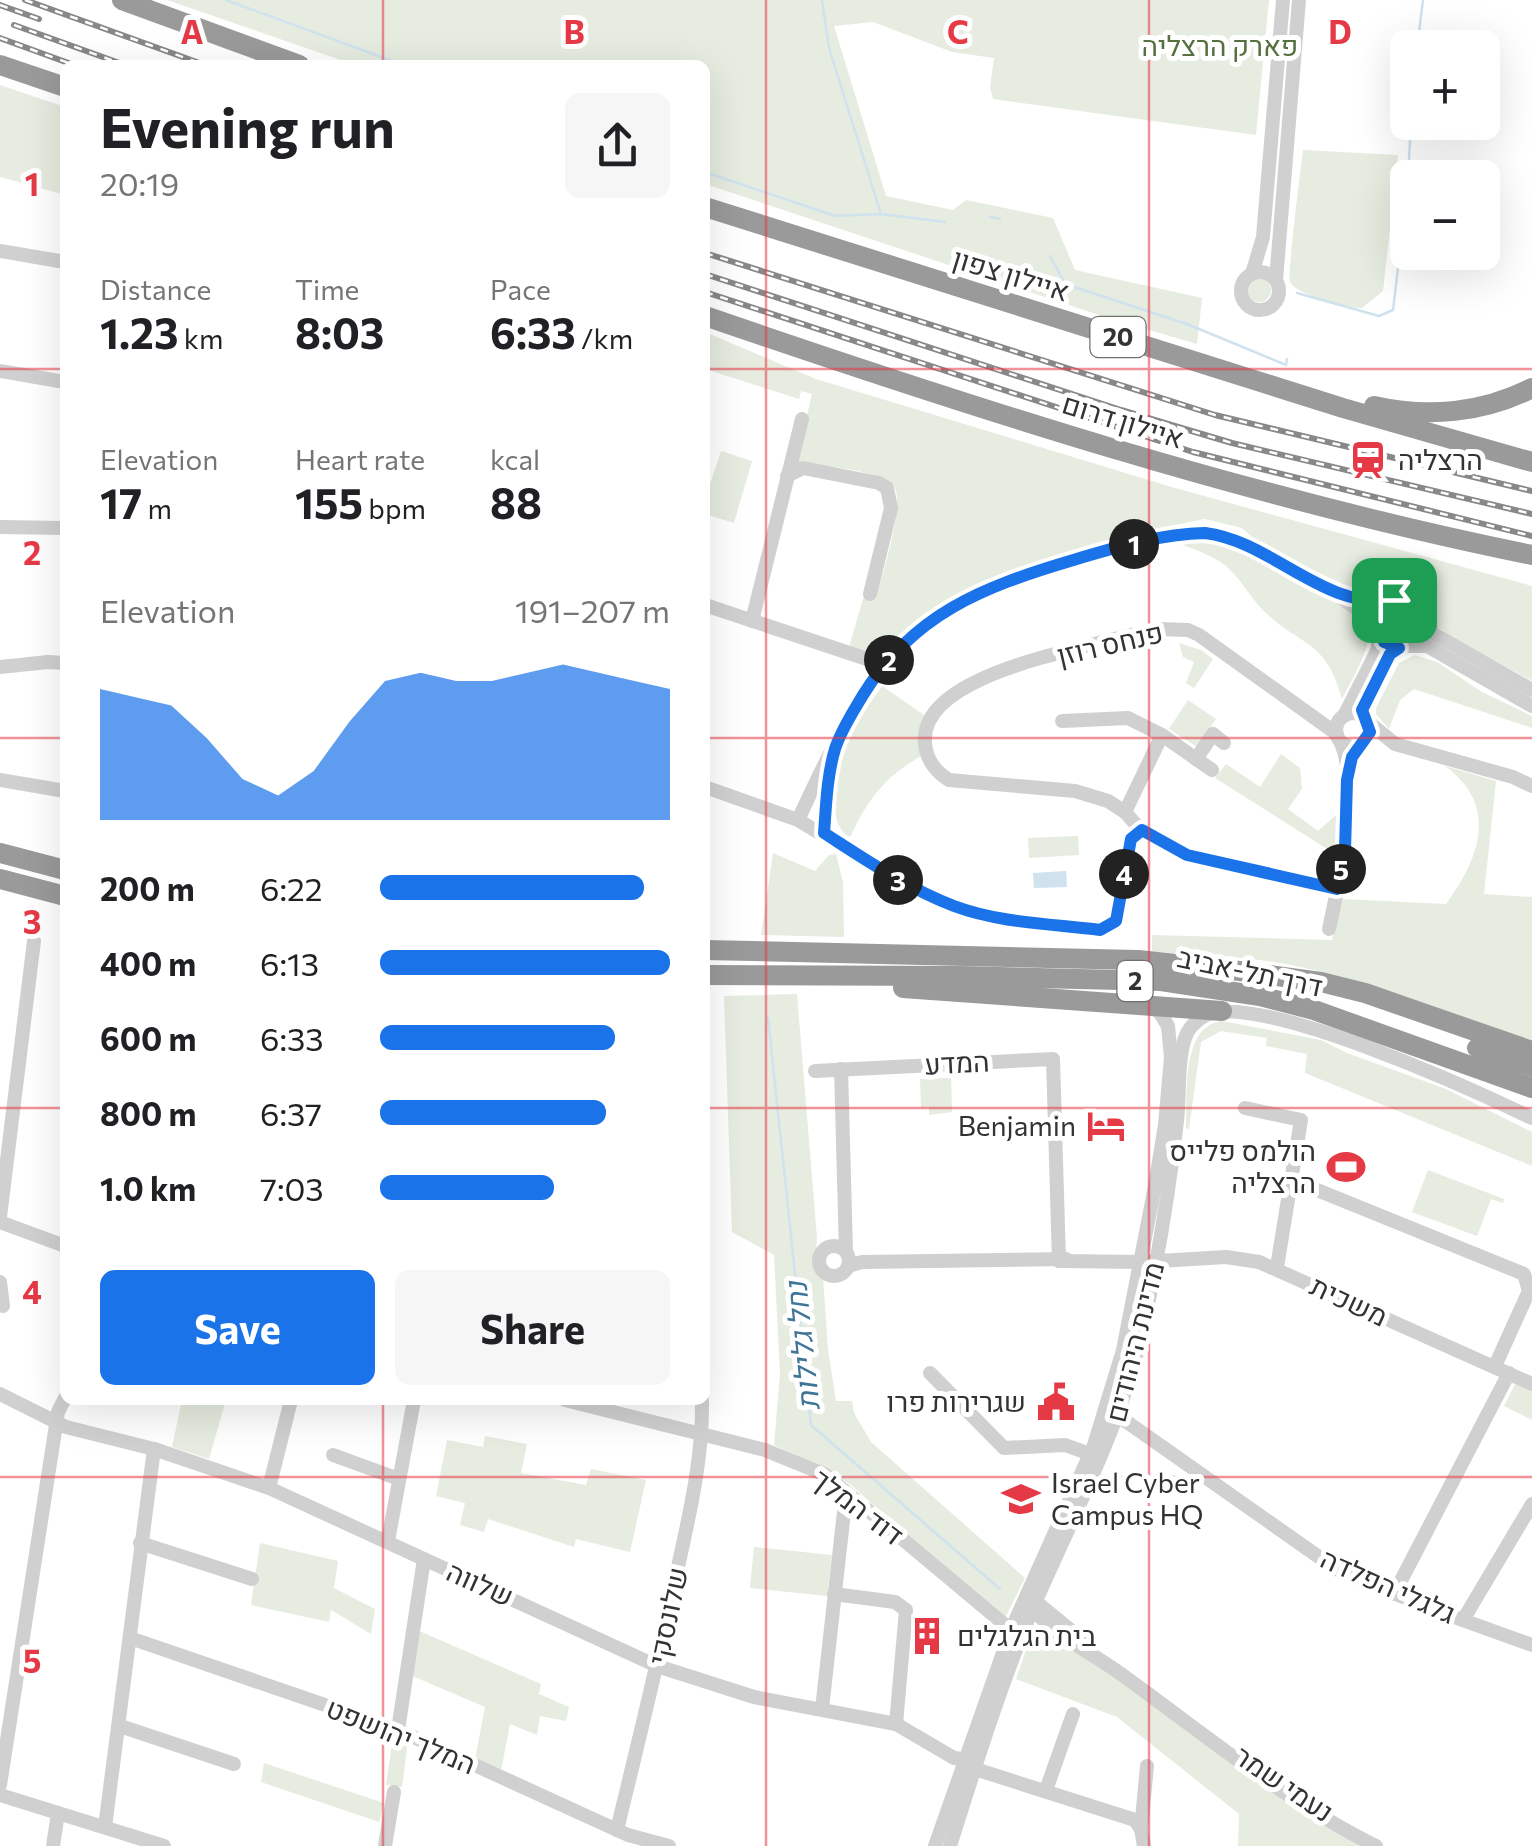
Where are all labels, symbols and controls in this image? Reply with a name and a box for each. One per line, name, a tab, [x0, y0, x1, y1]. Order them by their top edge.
text: A	[181, 11, 204, 51]
text: B	[563, 11, 585, 51]
text: C	[947, 11, 969, 51]
text: D	[1328, 11, 1352, 51]
park label: פארק הרצליה	[1142, 28, 1298, 62]
map controls	[1390, 30, 1500, 270]
button: +	[1390, 30, 1500, 140]
text: Evening run	[100, 92, 395, 159]
button: share	[565, 93, 670, 198]
button: −	[1390, 160, 1500, 270]
text: 1	[25, 163, 39, 203]
text: 20:19	[100, 163, 179, 203]
street label: איילון צפון	[949, 240, 1074, 308]
text: Distance	[100, 272, 211, 306]
text: Time	[295, 272, 359, 306]
text: Pace	[490, 272, 551, 306]
text: 1.23	[100, 306, 178, 358]
text: 8:03	[295, 306, 384, 358]
text: 6:33	[490, 306, 576, 358]
road number: 20	[1090, 317, 1146, 357]
text: km	[178, 321, 223, 355]
text: /km	[576, 321, 633, 355]
street label: איילון דרום	[1058, 385, 1188, 455]
station icon: הרצליה	[1347, 439, 1389, 481]
text: Elevation	[100, 442, 218, 476]
text: Heart rate	[295, 442, 425, 476]
text: kcal	[490, 442, 540, 476]
place label: הרצליה	[1398, 442, 1483, 476]
text: 17	[100, 476, 142, 528]
text: 155	[295, 476, 363, 528]
text: 88	[490, 476, 542, 528]
text: m	[142, 491, 172, 525]
text: bpm	[363, 491, 426, 525]
pin: 1	[1109, 519, 1159, 569]
text: 1	[1128, 527, 1140, 561]
text: 2	[23, 532, 41, 572]
pin	[1352, 558, 1437, 643]
icon: arrive	[1367, 573, 1422, 628]
text: Elevation	[100, 590, 235, 630]
text: 191–207 m	[515, 590, 670, 630]
street label: פנחס רוזן	[1053, 614, 1166, 672]
pin: 2	[864, 635, 914, 685]
text: 2	[881, 643, 897, 677]
pin: 5	[1316, 844, 1366, 894]
pin: 4	[1099, 849, 1149, 899]
text: 5	[1333, 852, 1349, 886]
pin: 3	[873, 855, 923, 905]
text: 4	[1115, 857, 1133, 891]
text: 3	[890, 863, 906, 897]
text: 200 m	[100, 868, 195, 908]
text: 6:22	[260, 868, 322, 908]
text: 3	[23, 901, 41, 941]
street label: דרך תל-אביב	[1175, 939, 1326, 1003]
text: 400 m	[100, 943, 196, 983]
text: 6:13	[260, 943, 319, 983]
road number: 2	[1118, 961, 1152, 1001]
text: 600 m	[100, 1018, 196, 1058]
text: 6:33	[260, 1018, 323, 1058]
street label: המדע	[924, 1043, 990, 1081]
text: 800 m	[100, 1093, 196, 1133]
text: 6:37	[260, 1093, 322, 1133]
hotel icon: Benjamin	[1085, 1105, 1127, 1147]
place label: Benjamin	[958, 1108, 1076, 1142]
place label: הולמס פלייס הרצליה	[1169, 1133, 1316, 1199]
sports icon: הולמס פלייס הרצליה	[1325, 1146, 1367, 1188]
text: 1.0 km	[100, 1168, 196, 1208]
text: 7:03	[260, 1168, 324, 1208]
street label: מדינת היהודים	[1098, 1258, 1170, 1426]
street label: משכית	[1306, 1268, 1393, 1333]
button: Save	[100, 1270, 375, 1385]
button: Share	[395, 1270, 670, 1385]
text: 4	[22, 1271, 42, 1311]
water label: נחל גלילות	[775, 1278, 826, 1412]
public building icon: שגרירות פרו	[1035, 1381, 1077, 1423]
place label: שגרירות פרו	[886, 1384, 1026, 1418]
street label: דוד המלך	[806, 1461, 911, 1551]
place label: Israel Cyber Campus HQ	[1051, 1465, 1203, 1531]
school or university icon: Israel Cyber Campus HQ	[1000, 1478, 1042, 1520]
street label: גלגלי הפלדה	[1316, 1540, 1461, 1630]
street label: שלווה	[442, 1553, 519, 1613]
street label: שלונסקי	[640, 1564, 694, 1668]
building icon: בית הגלגלים	[906, 1615, 948, 1657]
place label: בית הגלגלים	[957, 1618, 1096, 1652]
text: 5	[23, 1640, 41, 1680]
street label: המלך יהושפט	[322, 1690, 481, 1780]
street label: נעמי שמר	[1229, 1738, 1340, 1828]

